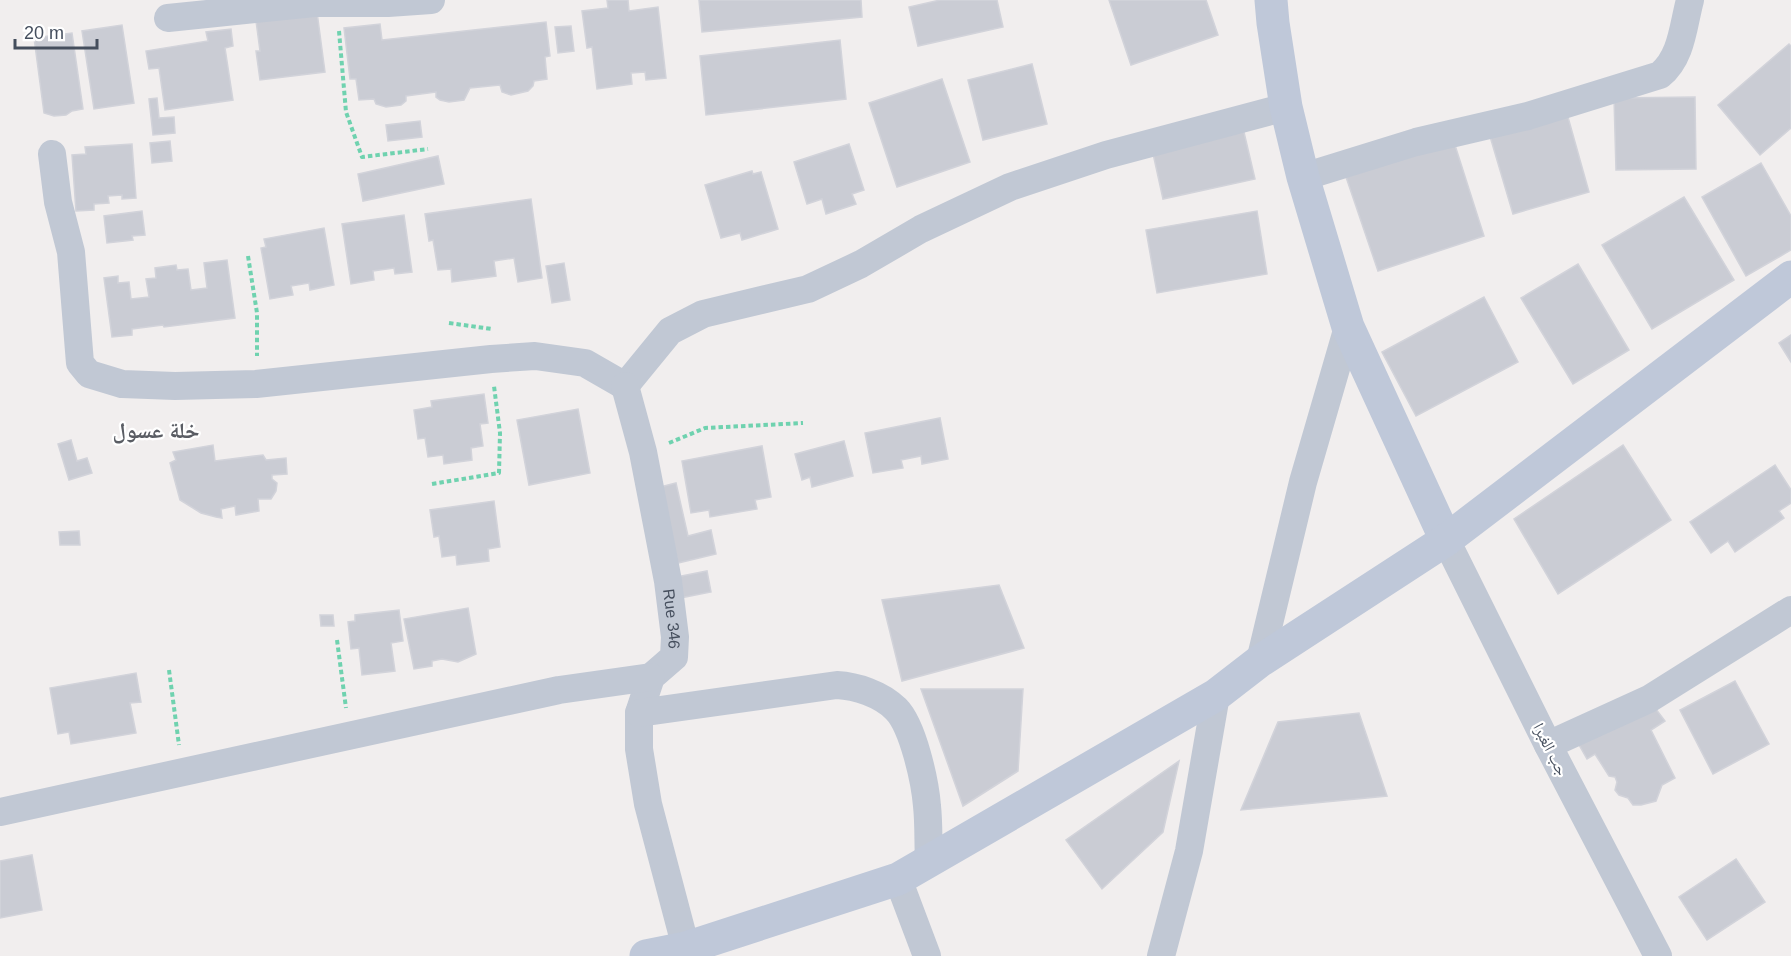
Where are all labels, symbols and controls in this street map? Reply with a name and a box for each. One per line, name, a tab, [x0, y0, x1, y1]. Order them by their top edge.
scale bar	[15, 12, 98, 50]
text: 20 m	[24, 23, 64, 43]
district label: خلة عسول	[113, 418, 199, 444]
street label: Rue 346	[660, 588, 683, 650]
street label: جب الغبرا	[1529, 720, 1571, 779]

